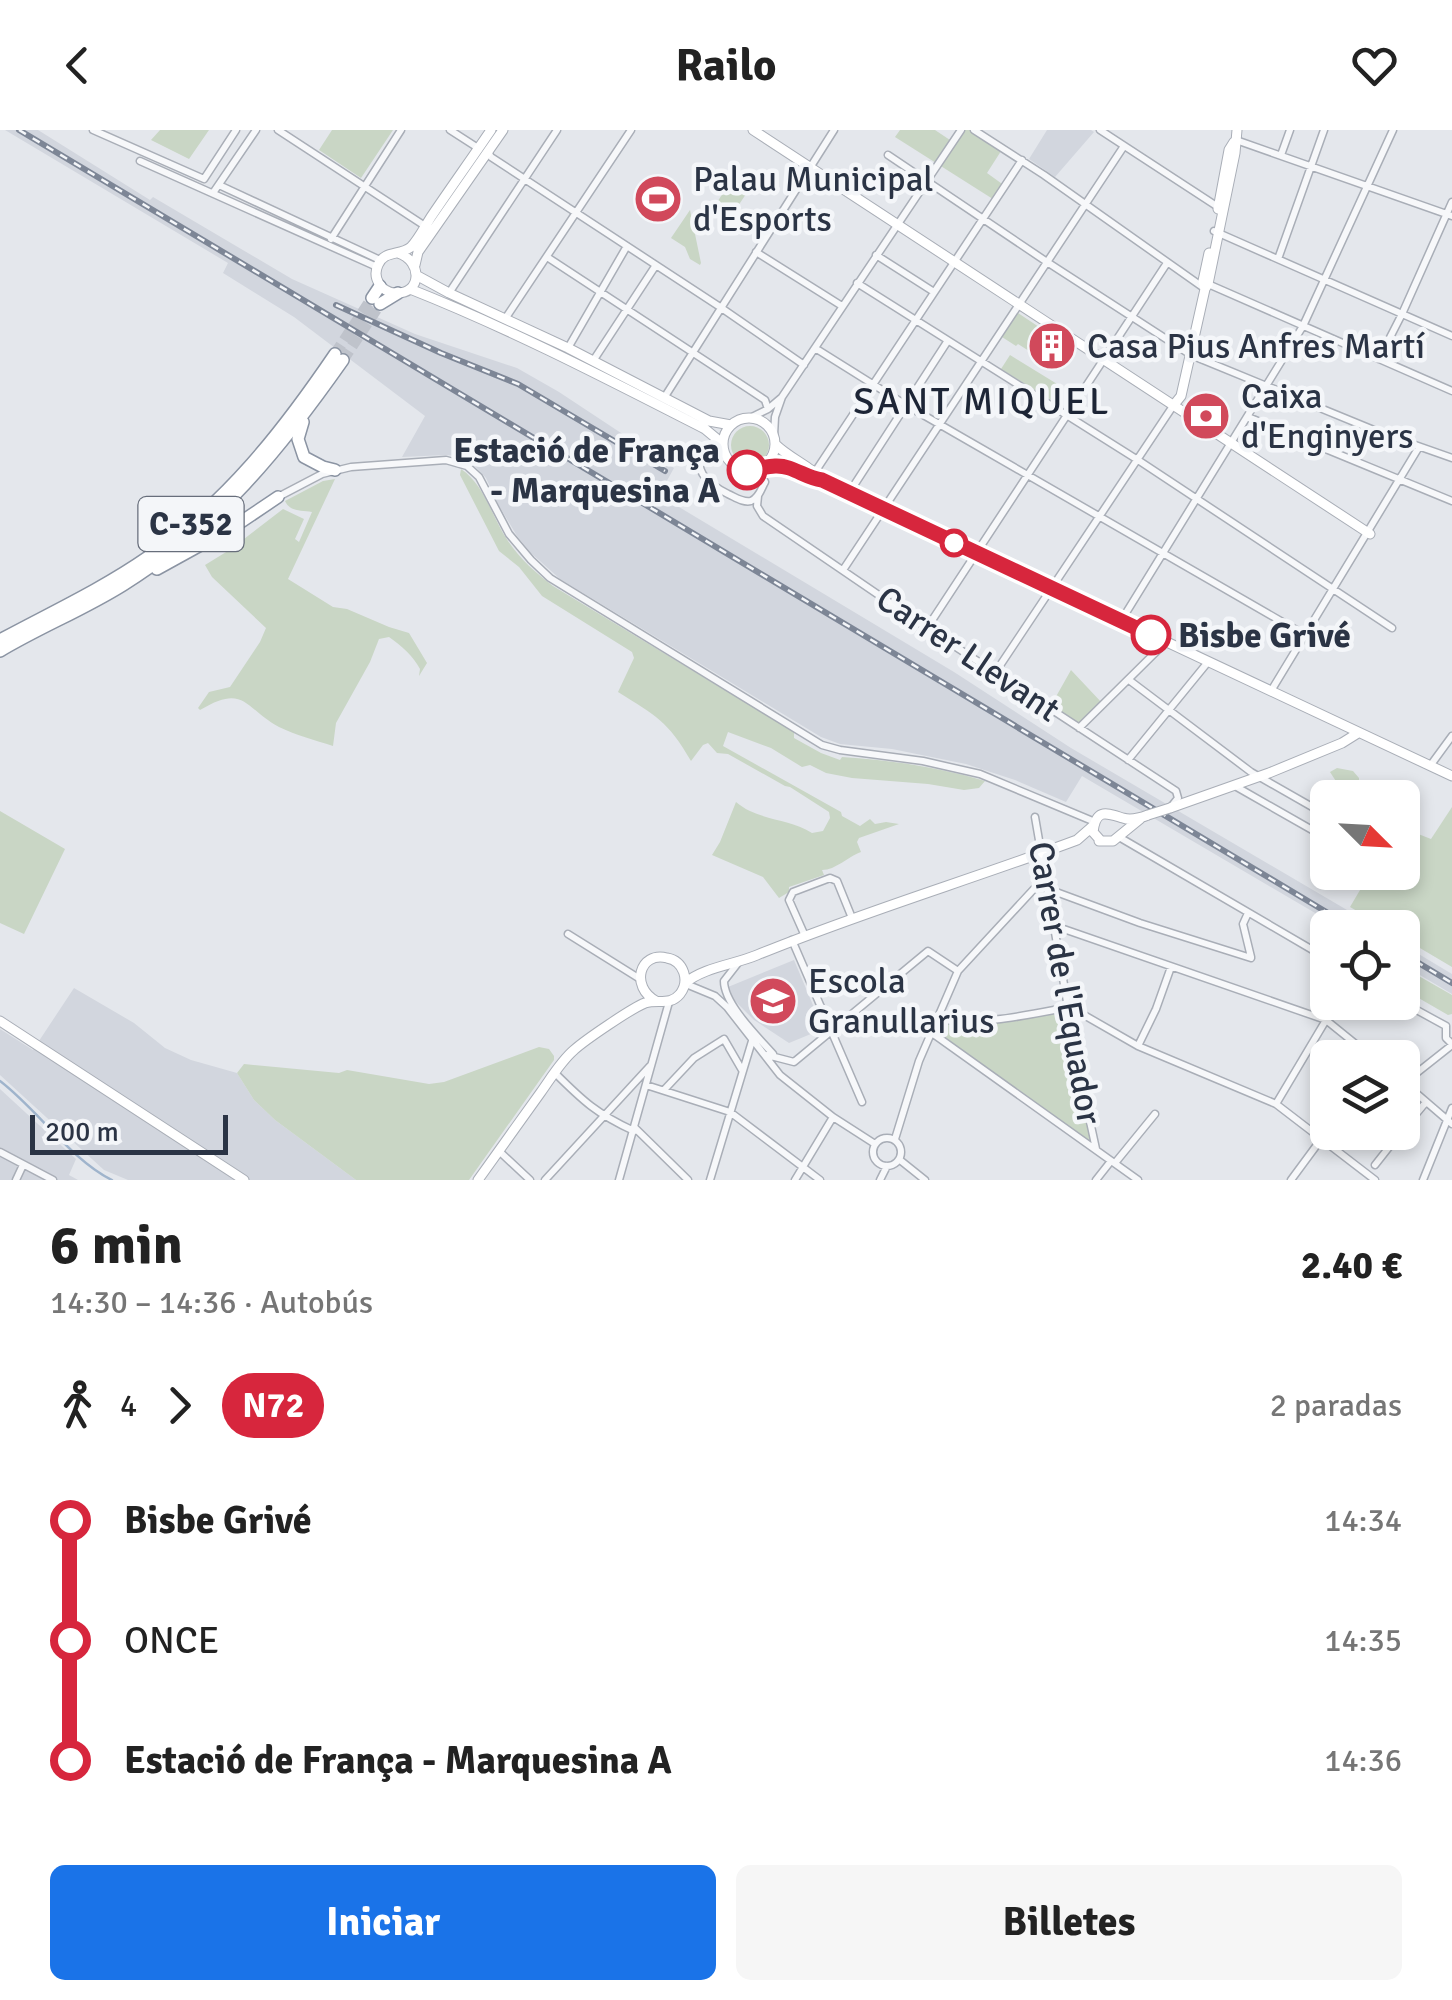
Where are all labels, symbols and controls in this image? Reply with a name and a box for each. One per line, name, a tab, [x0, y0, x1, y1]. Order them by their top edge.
icon: back	[50, 38, 105, 93]
text: Railo	[675, 38, 777, 93]
icon: heart	[1347, 38, 1402, 93]
place label: Palau Municipal d'Esports	[693, 158, 934, 241]
sports icon: Palau Municipal d'Esports	[632, 173, 684, 225]
building icon: Casa Pius Anfres Martí	[1026, 320, 1078, 372]
place label: Casa Pius Anfres Martí	[1087, 325, 1426, 368]
place label: Caixa d'Enginyers	[1241, 375, 1414, 458]
district label: SANT MIQUEL	[853, 378, 1111, 425]
bank icon: Caixa d'Enginyers	[1180, 390, 1232, 442]
place label: Estació de França - Marquesina A	[453, 429, 721, 512]
marker: Estació de França - Marquesina A	[728, 451, 766, 489]
road number: C-352	[138, 497, 244, 551]
unlabelled marker	[941, 530, 967, 556]
street label: Carrer Llevant	[868, 577, 1068, 731]
place label: Bisbe Grivé	[1178, 614, 1351, 657]
marker: Bisbe Grivé	[1132, 616, 1170, 654]
north arrow	[1310, 780, 1420, 890]
map controls	[1310, 780, 1420, 1150]
street label: Carrer de l'Equador	[1019, 838, 1111, 1128]
button: locate	[1310, 910, 1420, 1020]
place label: Escola Granullarius	[808, 960, 995, 1043]
school or university icon: Escola Granullarius	[747, 975, 799, 1027]
button: layers	[1310, 1040, 1420, 1150]
scale bar	[30, 1110, 228, 1154]
text: 200 m	[45, 1115, 119, 1149]
text: 6 min	[50, 1211, 183, 1279]
text: 2.40 €	[1301, 1242, 1402, 1289]
text: 14:30 – 14:36 · Autobús	[50, 1283, 373, 1322]
icon: walk	[50, 1378, 105, 1433]
icon: forward	[152, 1378, 207, 1433]
text: N72	[242, 1384, 304, 1427]
text: 4	[120, 1386, 137, 1425]
text: 2 paradas	[1270, 1386, 1402, 1425]
text: Bisbe Grivé	[124, 1497, 312, 1544]
text: 14:34	[1324, 1501, 1402, 1540]
text: ONCE	[124, 1617, 219, 1664]
text: 14:35	[1324, 1621, 1402, 1660]
text: Estació de França - Marquesina A	[124, 1737, 672, 1784]
text: 14:36	[1324, 1741, 1402, 1780]
button: Iniciar	[50, 1865, 716, 1980]
button: Billetes	[736, 1865, 1402, 1980]

